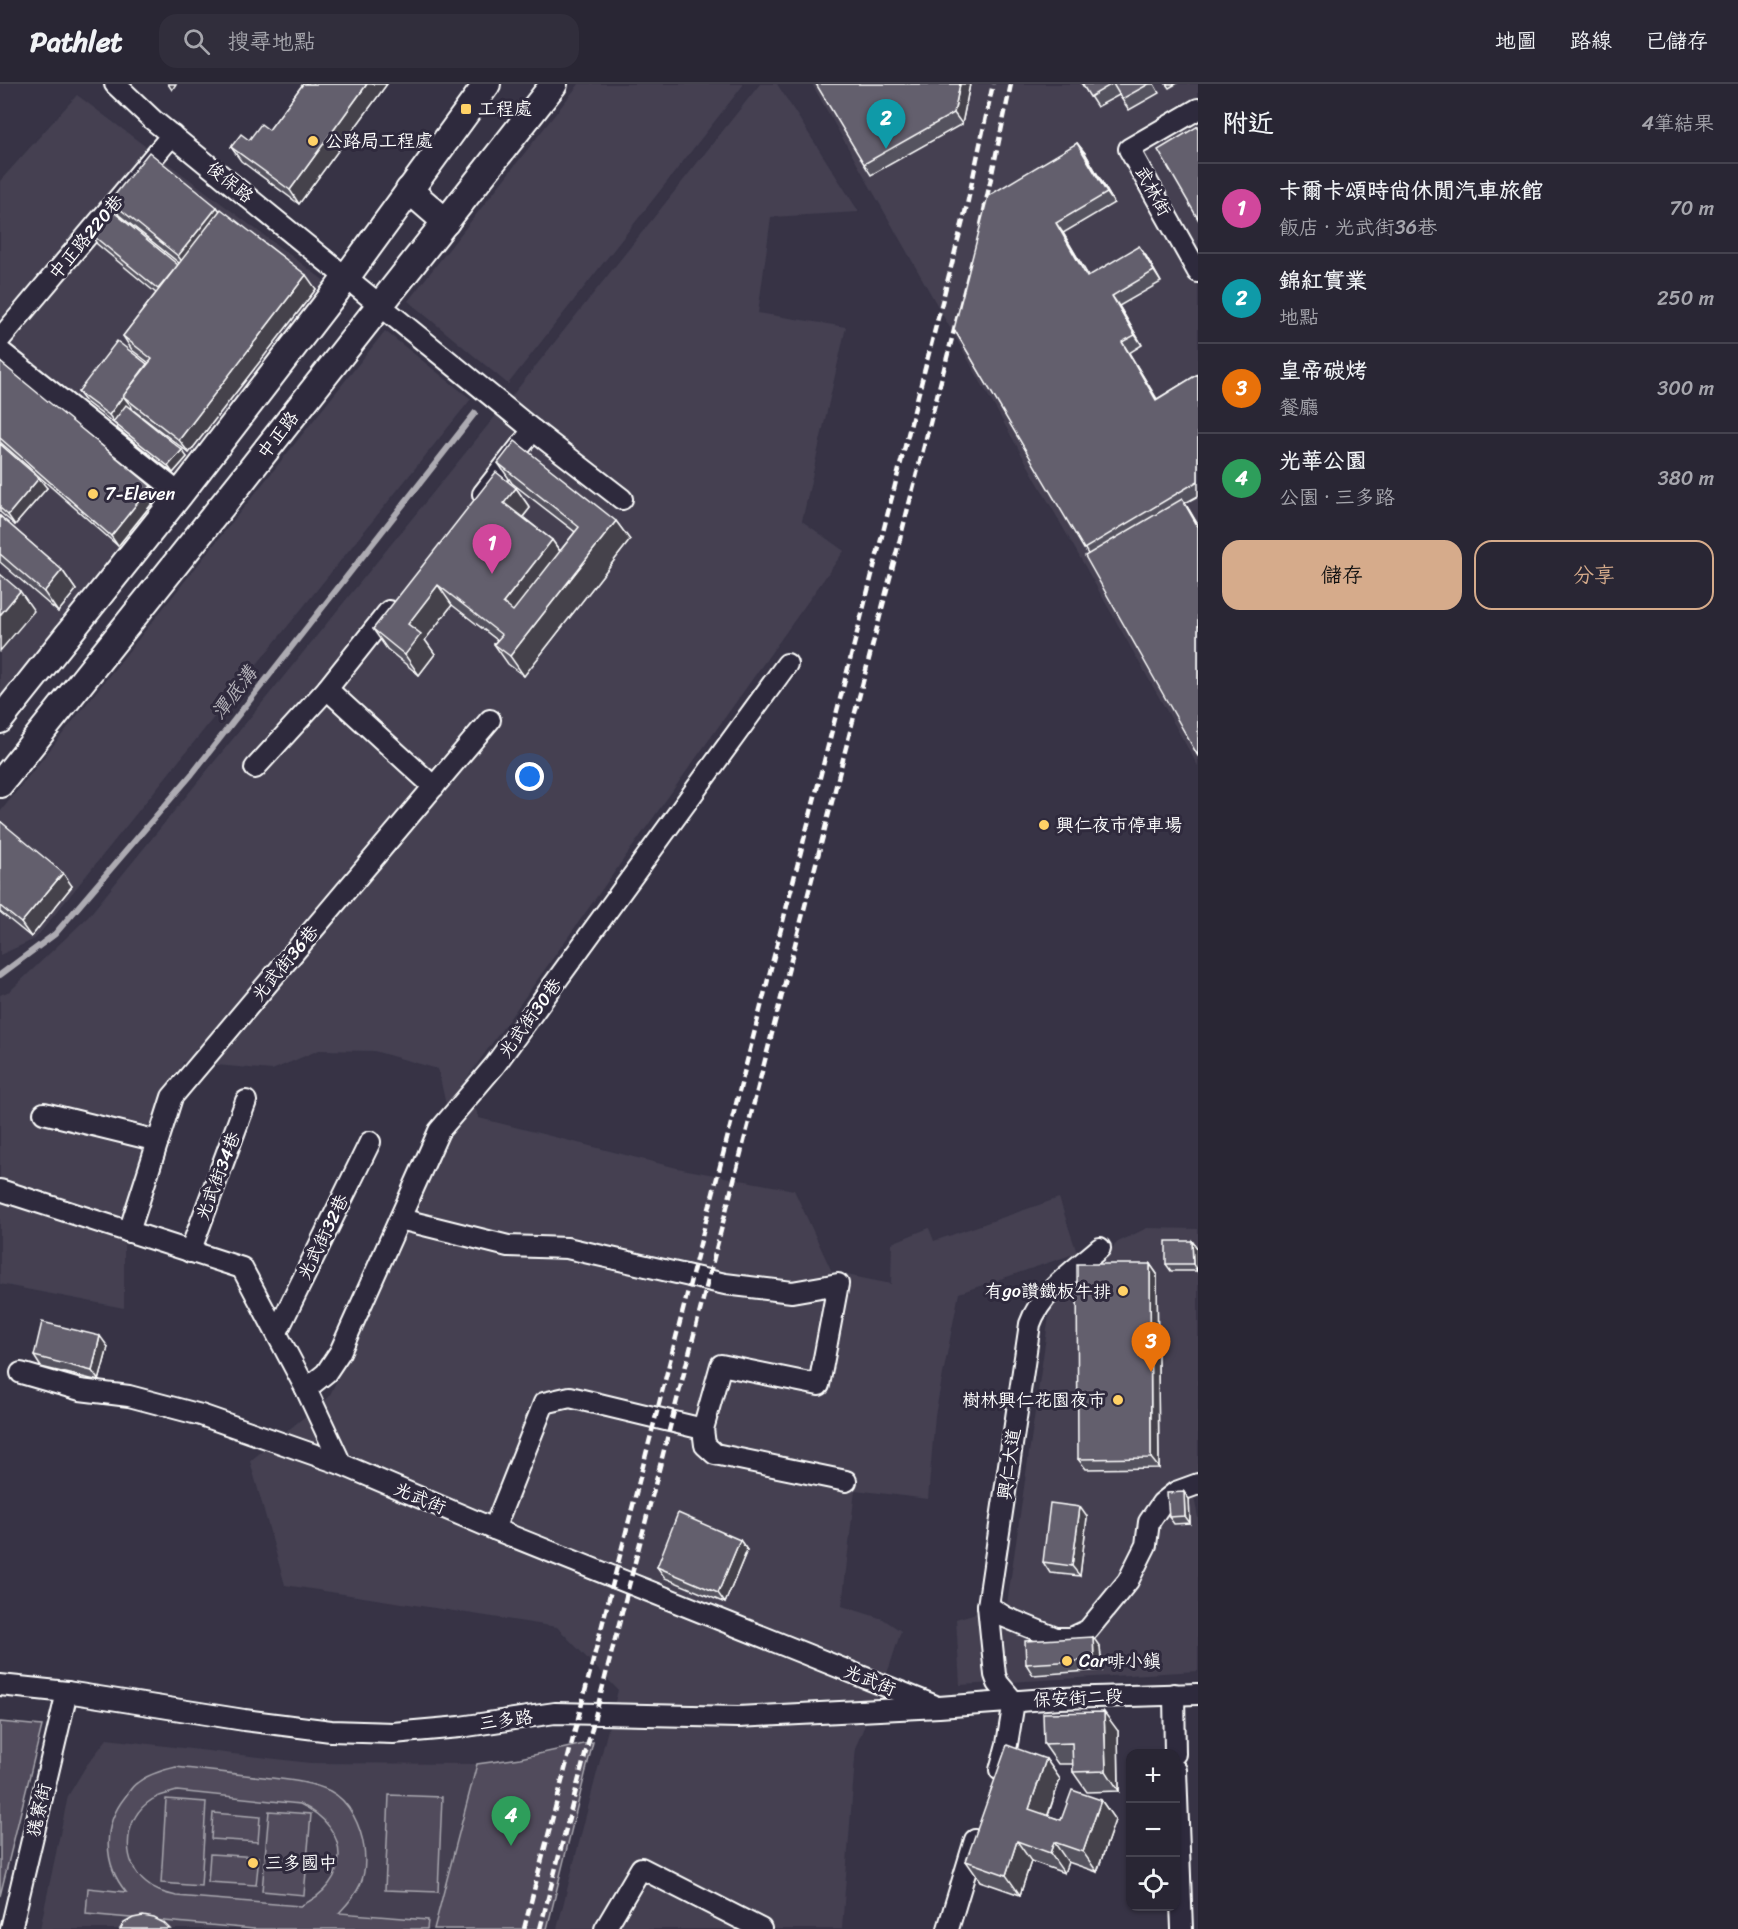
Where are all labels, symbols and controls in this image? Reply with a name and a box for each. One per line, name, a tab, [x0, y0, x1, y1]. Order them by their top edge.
search box	[159, 14, 579, 68]
text: Pathlet	[30, 17, 123, 66]
text: 搜尋地點	[228, 22, 316, 61]
text: 地圖	[1495, 22, 1537, 60]
text: 路線	[1570, 22, 1612, 60]
text: 已儲存	[1645, 22, 1708, 60]
icon: search	[180, 25, 213, 58]
place label: 工程處	[478, 93, 532, 125]
pin: 2	[866, 100, 906, 149]
text: 附近	[1222, 100, 1274, 146]
marker: 工程處	[459, 102, 473, 116]
text: 4筆結果	[1642, 106, 1714, 141]
place label: 公路局工程處	[325, 125, 433, 157]
marker: 公路局工程處	[306, 134, 320, 148]
street label: 俊保路	[199, 153, 261, 211]
street label: 武林街	[1126, 160, 1180, 222]
text: 卡爾卡頌時尚休閒汽車旅館	[1279, 171, 1543, 210]
street label: 中正路220巷	[40, 187, 132, 287]
text: 1	[1237, 191, 1246, 226]
text: 70 m	[1669, 191, 1714, 226]
text: 飯店 · 光武街36巷	[1279, 210, 1437, 245]
text: 錦紅實業	[1279, 261, 1367, 300]
text: 2	[1236, 281, 1247, 316]
text: 250 m	[1657, 281, 1714, 316]
text: 地點	[1279, 300, 1319, 335]
text: 皇帝碳烤	[1279, 351, 1367, 390]
text: 3	[1236, 371, 1247, 406]
text: 300 m	[1657, 371, 1714, 406]
text: 餐廳	[1279, 390, 1319, 425]
street label: 中正路	[249, 404, 307, 466]
text: 光華公園	[1279, 441, 1367, 480]
text: 4	[1235, 461, 1248, 496]
text: 380 m	[1658, 461, 1714, 496]
place label: 7-Eleven	[105, 478, 176, 510]
text: 公園 · 三多路	[1279, 480, 1395, 515]
marker: 7-Eleven	[86, 487, 100, 501]
pin: 1	[472, 524, 512, 574]
button: 儲存	[1222, 540, 1462, 610]
button: 分享	[1474, 540, 1714, 610]
water label: 潭底溝	[202, 657, 267, 727]
your location	[515, 762, 544, 791]
place label: 興仁夜市停車場	[1056, 809, 1182, 841]
marker: 興仁夜市停車場	[1037, 818, 1051, 832]
street label: 光武街36巷	[243, 917, 327, 1009]
street label: 光武街30巷	[490, 971, 570, 1065]
street label: 光武街34巷	[186, 1127, 250, 1225]
street label: 光武街32巷	[288, 1189, 358, 1285]
place label: 有go讚鐵板牛排	[985, 1275, 1111, 1307]
marker: 有go讚鐵板牛排	[1116, 1284, 1130, 1298]
pin: 3	[1132, 1322, 1170, 1372]
place label: 樹林興仁花園夜市	[962, 1384, 1106, 1416]
marker: 樹林興仁花園夜市	[1111, 1393, 1125, 1407]
street label: 興仁大道	[988, 1426, 1030, 1502]
street label: 光武街	[389, 1473, 451, 1523]
place label: Car啡小鎮	[1079, 1645, 1161, 1677]
marker: Car啡小鎮	[1060, 1654, 1074, 1668]
street label: 光武街	[839, 1655, 901, 1705]
street label: 保安街二段	[1032, 1680, 1124, 1716]
street label: 三多路	[477, 1700, 535, 1740]
map controls	[1126, 1749, 1180, 1911]
button: +	[1126, 1749, 1180, 1803]
street label: 獇寮街	[17, 1780, 61, 1840]
pin: 4	[492, 1796, 530, 1846]
button: −	[1126, 1803, 1180, 1857]
place label: 三多國中	[265, 1847, 337, 1879]
marker: 三多國中	[246, 1856, 260, 1870]
button: locate	[1126, 1857, 1180, 1911]

